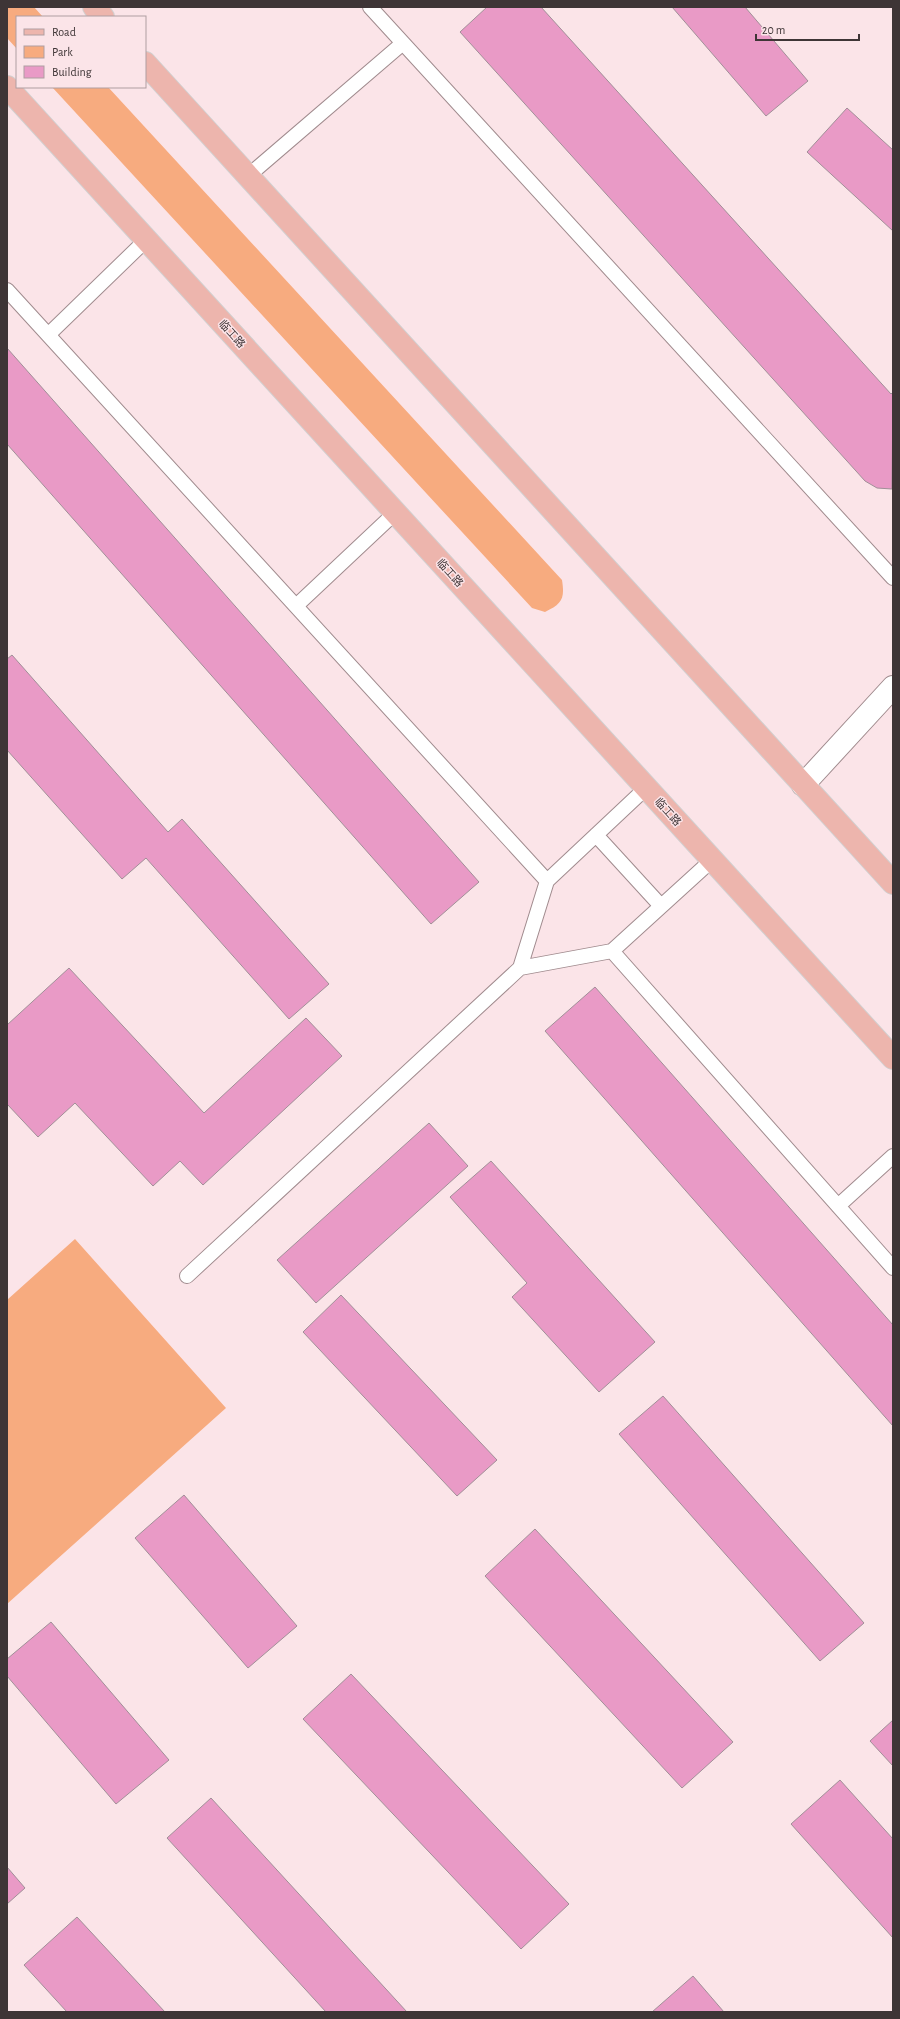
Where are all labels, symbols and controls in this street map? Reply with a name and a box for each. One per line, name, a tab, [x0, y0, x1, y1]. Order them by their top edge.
legend	[16, 16, 146, 88]
scale bar	[756, 16, 859, 42]
text: 20 m	[762, 24, 785, 36]
text: Road	[52, 26, 76, 38]
text: Park	[52, 46, 73, 58]
text: Building	[52, 66, 92, 78]
street label: 临工路	[217, 317, 248, 350]
street label: 临工路	[435, 556, 466, 589]
street label: 临工路	[653, 795, 684, 828]

